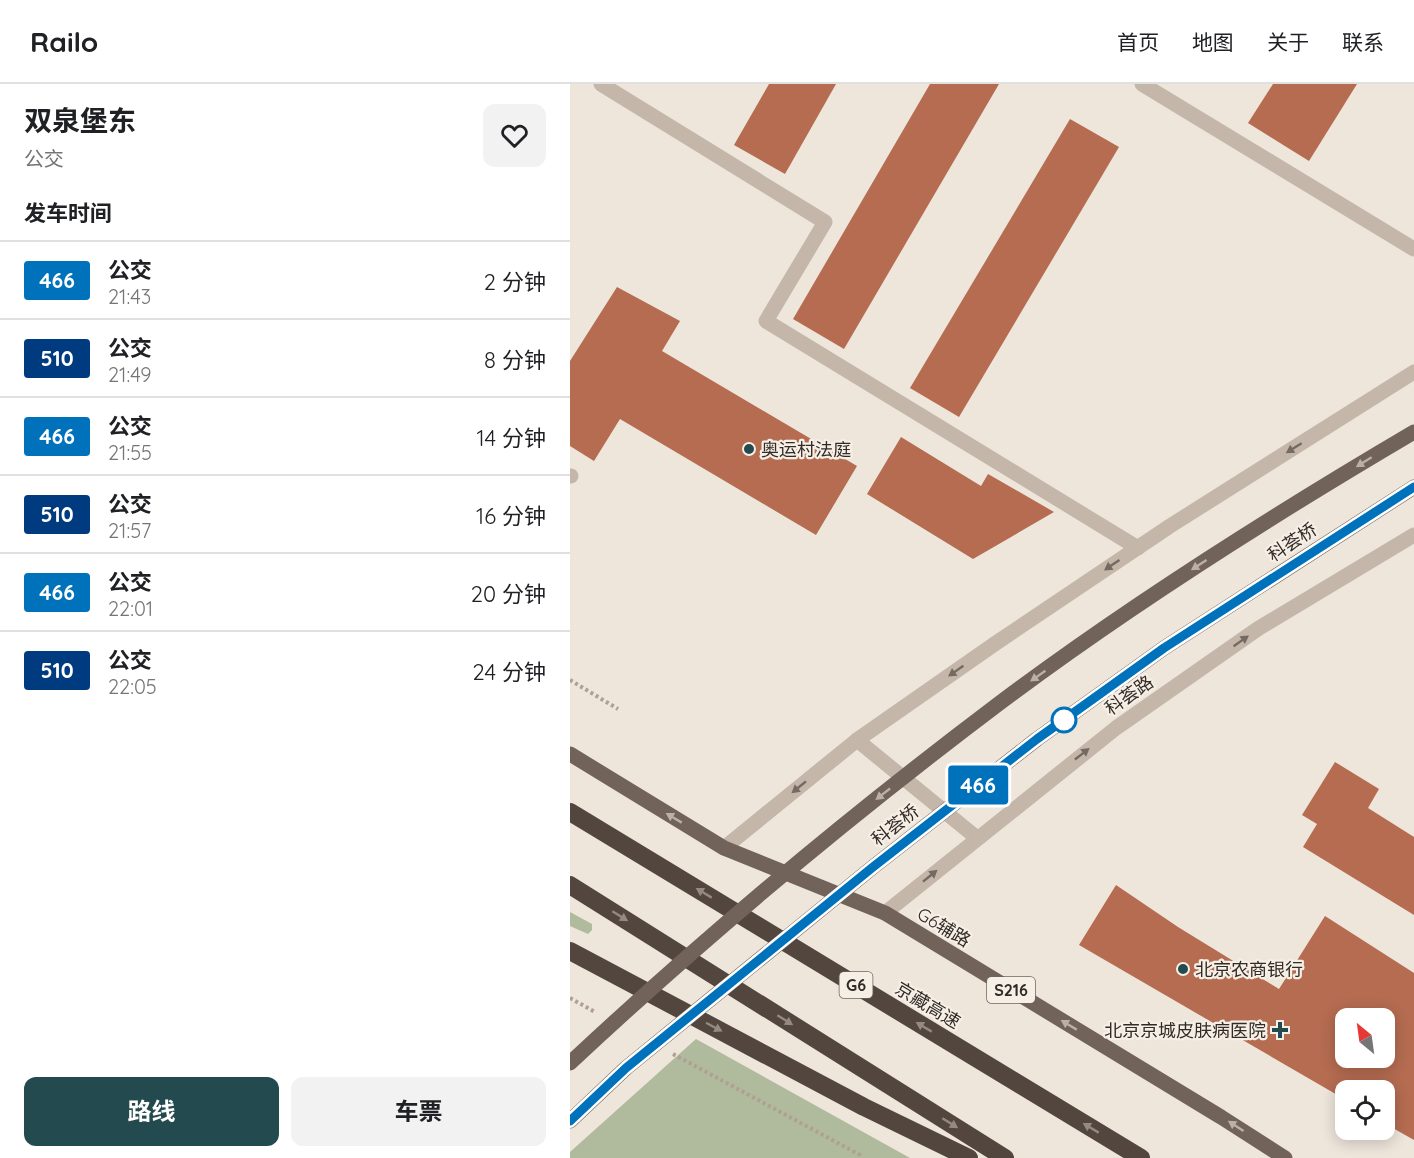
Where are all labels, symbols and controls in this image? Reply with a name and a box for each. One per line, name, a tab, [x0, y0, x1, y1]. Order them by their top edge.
text: Railo	[30, 24, 98, 59]
text: 首页	[1117, 29, 1159, 55]
text: 地图	[1192, 29, 1234, 55]
text: 关于	[1267, 29, 1309, 55]
text: 联系	[1342, 29, 1384, 55]
text: 双泉堡东	[24, 103, 136, 138]
button: heart	[483, 104, 546, 167]
text: 公交	[24, 146, 64, 171]
text: 发车时间	[24, 199, 112, 227]
text: 公交	[108, 256, 152, 284]
text: 466	[39, 267, 75, 293]
text: 2 分钟	[484, 268, 546, 296]
text: 21:43	[108, 284, 151, 309]
text: 公交	[108, 334, 152, 362]
text: 510	[40, 345, 74, 371]
text: 8 分钟	[484, 346, 546, 374]
text: 21:49	[108, 362, 152, 387]
text: 公交	[108, 412, 152, 440]
text: 466	[39, 423, 75, 449]
text: 14 分钟	[477, 424, 546, 452]
place label: 奥运村法庭	[761, 438, 851, 461]
text: 21:55	[108, 440, 152, 465]
marker: 奥运村法庭	[742, 442, 756, 456]
one-way arrow	[1286, 442, 1302, 454]
one-way arrow	[1356, 456, 1372, 467]
text: 公交	[108, 490, 152, 518]
text: 510	[40, 501, 74, 527]
text: 16 分钟	[476, 502, 546, 530]
text: 21:57	[108, 518, 151, 543]
street label: 科荟桥	[1263, 518, 1321, 566]
one-way arrow	[1104, 559, 1120, 570]
one-way arrow	[1190, 560, 1207, 571]
text: 公交	[108, 568, 152, 596]
text: 466	[39, 579, 75, 605]
text: 20 分钟	[471, 580, 546, 608]
text: 22:01	[108, 596, 153, 621]
one-way arrow	[1233, 636, 1249, 647]
text: 公交	[108, 646, 152, 674]
text: 510	[40, 657, 74, 683]
text: 24 分钟	[473, 658, 546, 686]
one-way arrow	[948, 665, 964, 676]
one-way arrow	[1030, 670, 1046, 681]
street label: 科荟路	[1100, 670, 1158, 720]
text: 22:05	[108, 674, 157, 699]
unlabelled marker	[1051, 707, 1077, 733]
one-way arrow	[1075, 749, 1090, 761]
line badge: 466	[944, 766, 1012, 804]
text: 466	[960, 772, 996, 798]
one-way arrow	[792, 780, 807, 793]
one-way arrow	[875, 787, 890, 799]
street label: 科荟桥	[867, 799, 923, 851]
one-way arrow	[666, 812, 682, 823]
one-way arrow	[922, 870, 938, 883]
one-way arrow	[696, 888, 712, 899]
street label: G6辅路	[913, 902, 975, 952]
one-way arrow	[611, 911, 628, 922]
place label: 北京农商银行	[1195, 958, 1303, 981]
marker: 北京农商银行	[1176, 962, 1190, 976]
road number: G6	[840, 972, 872, 998]
street label: 京藏高速	[891, 977, 965, 1033]
road number: S216	[987, 977, 1035, 1003]
north arrow	[1335, 1008, 1395, 1068]
map controls	[1335, 1008, 1395, 1140]
one-way arrow	[777, 1014, 793, 1025]
place label: 北京京城皮肤病医院	[1104, 1019, 1266, 1042]
one-way arrow	[1060, 1020, 1077, 1030]
one-way arrow	[916, 1021, 932, 1032]
marker: 北京京城皮肤病医院	[1271, 1021, 1289, 1039]
one-way arrow	[706, 1023, 723, 1032]
button: 路线	[24, 1077, 279, 1146]
button: 车票	[291, 1077, 546, 1146]
button: locate	[1335, 1080, 1395, 1140]
one-way arrow	[942, 1118, 958, 1129]
one-way arrow	[1228, 1121, 1244, 1132]
one-way arrow	[1083, 1122, 1099, 1133]

